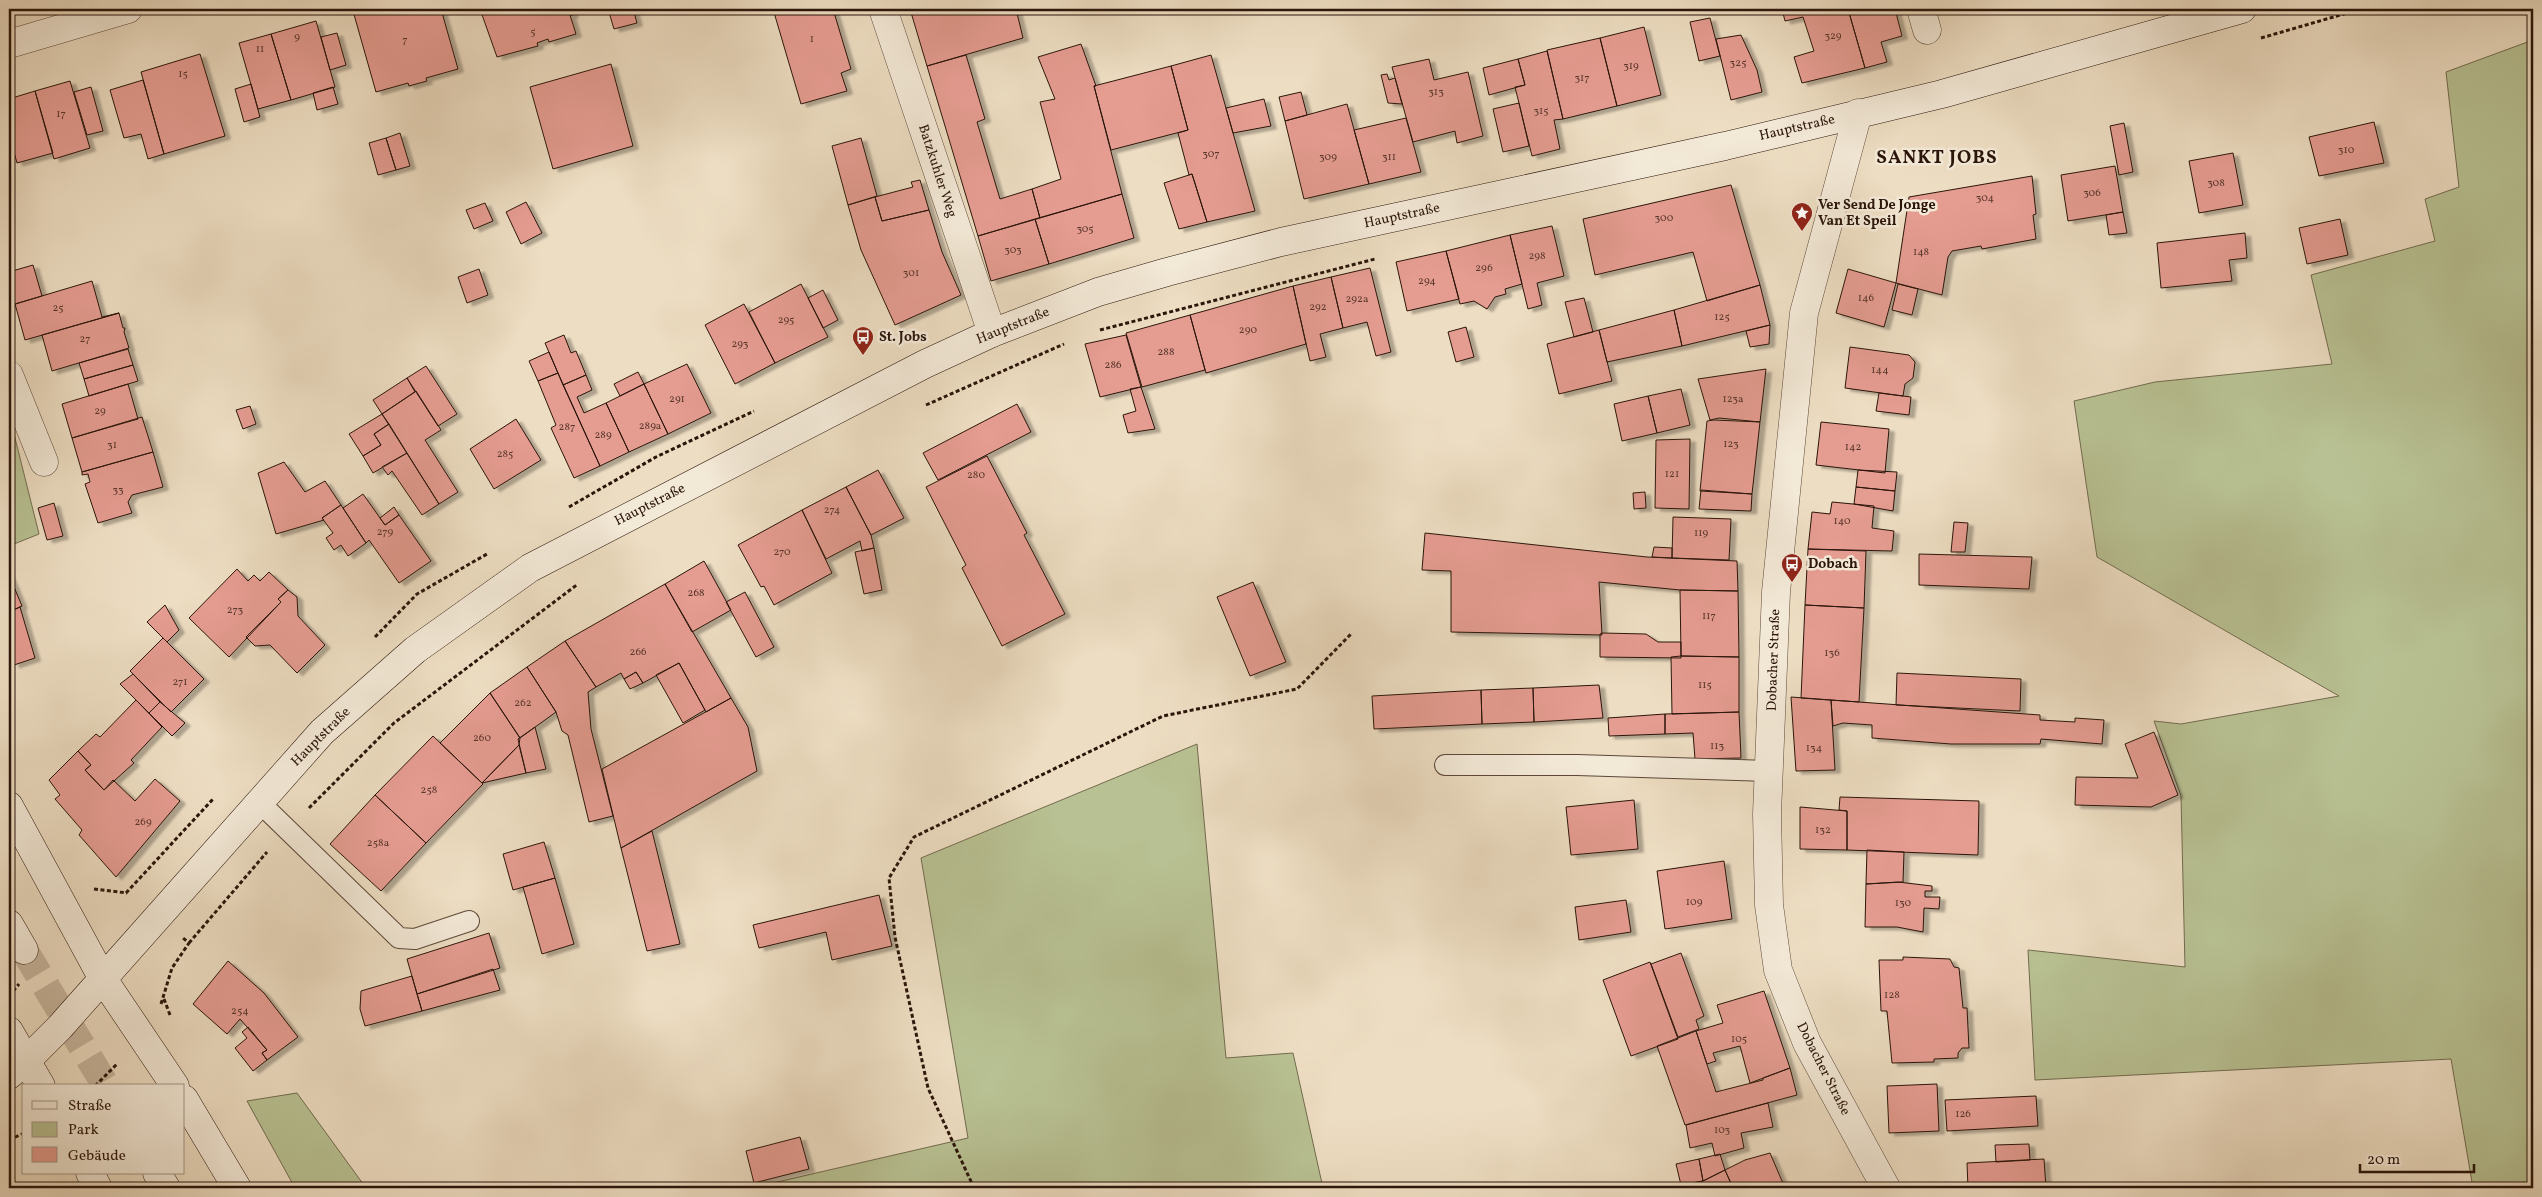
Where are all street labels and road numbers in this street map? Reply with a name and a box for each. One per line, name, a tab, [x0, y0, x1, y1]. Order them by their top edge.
street label: Hauptstraße	[1757, 110, 1837, 146]
street label: Batzkuhler Weg	[913, 122, 961, 220]
street label: Hauptstraße	[1362, 199, 1442, 233]
street label: Hauptstraße	[974, 303, 1053, 349]
street label: Hauptstraße	[611, 479, 689, 531]
street label: Dobacher Straße	[1763, 608, 1785, 711]
street label: Hauptstraße	[287, 703, 355, 771]
street label: Dobacher Straße	[1791, 1019, 1855, 1119]

